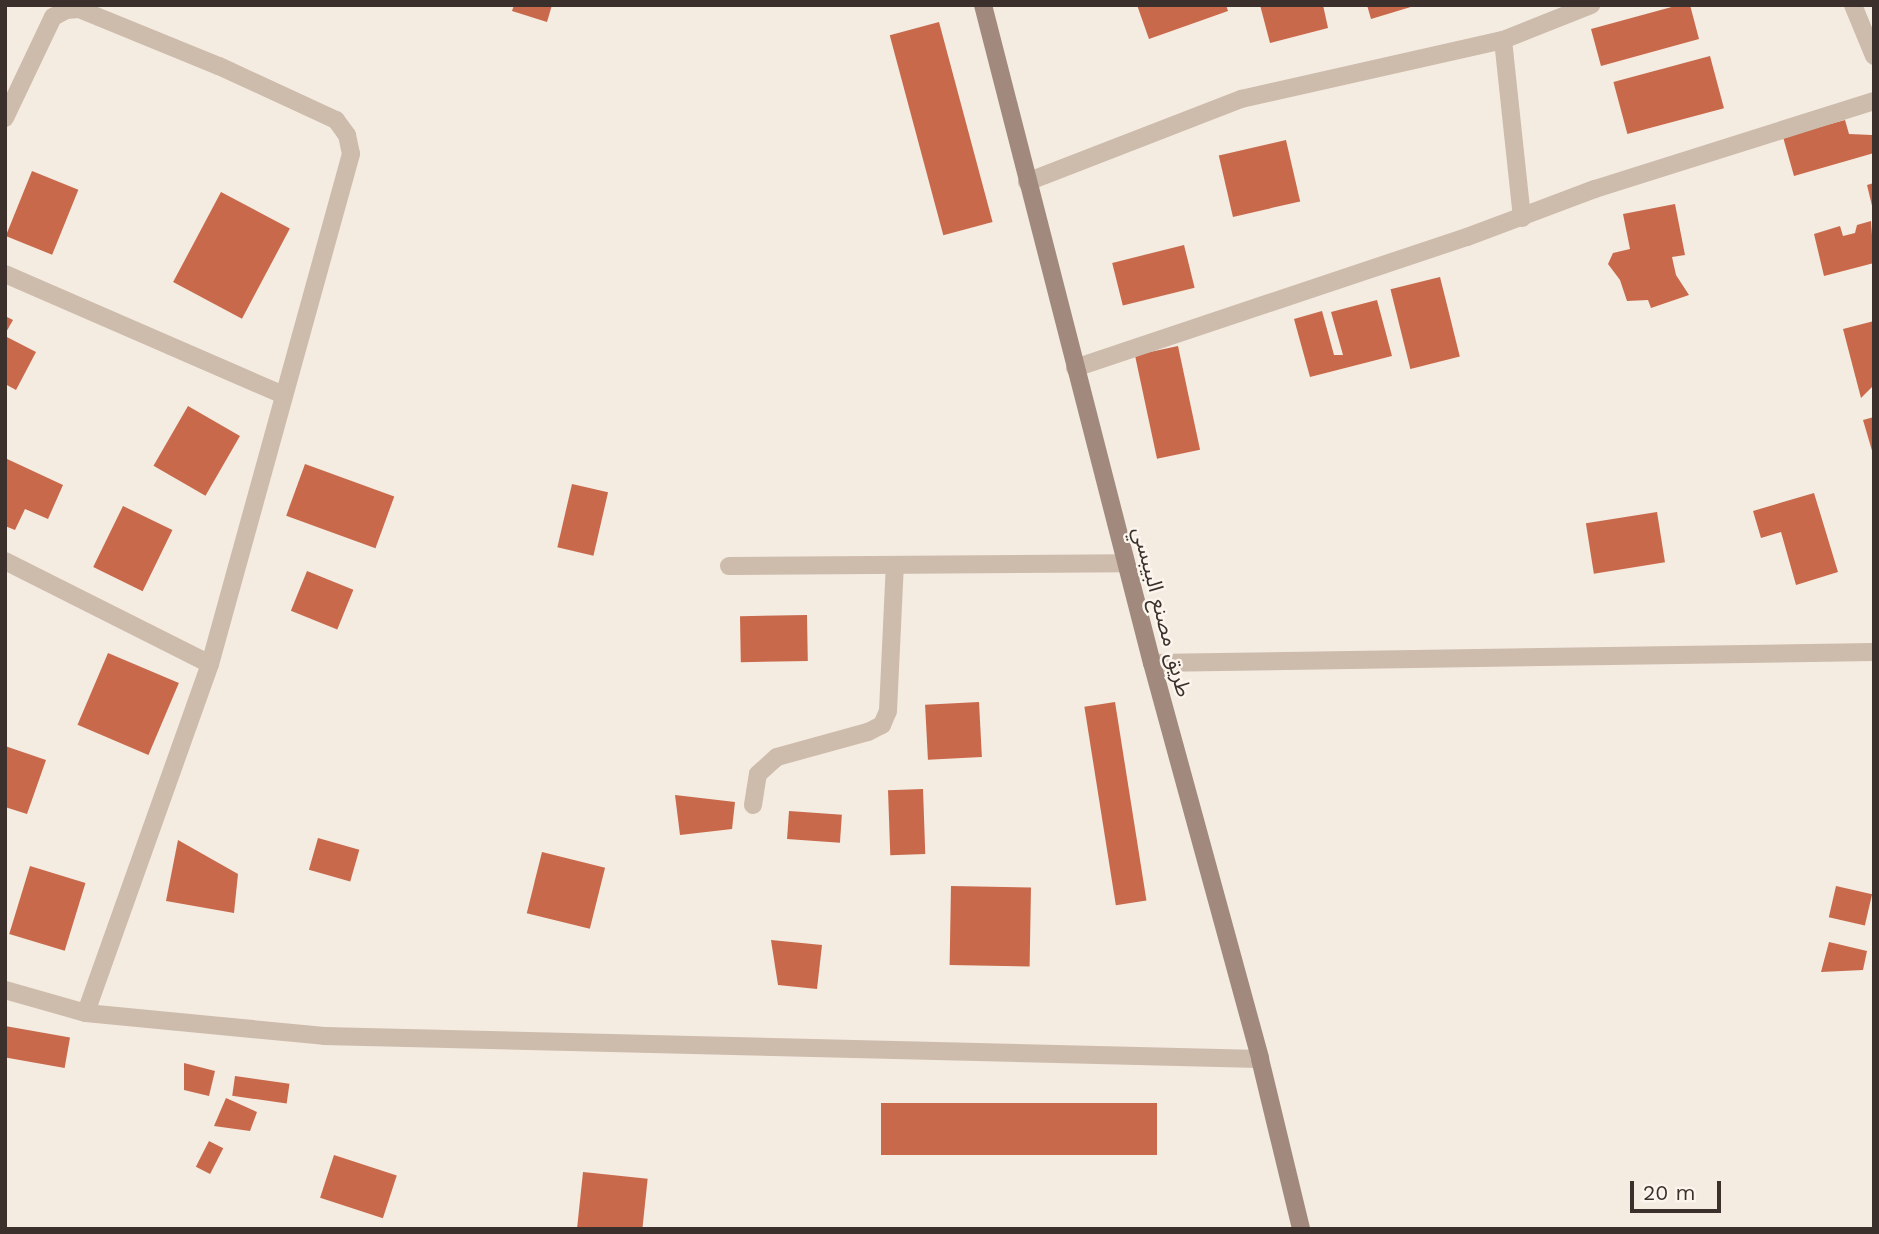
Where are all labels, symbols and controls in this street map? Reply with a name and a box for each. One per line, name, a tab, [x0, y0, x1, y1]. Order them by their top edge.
street label: طريق مصنع البيبسي	[1127, 524, 1197, 700]
scale bar	[1634, 1168, 1725, 1212]
text: 20 m	[1643, 1180, 1695, 1205]

